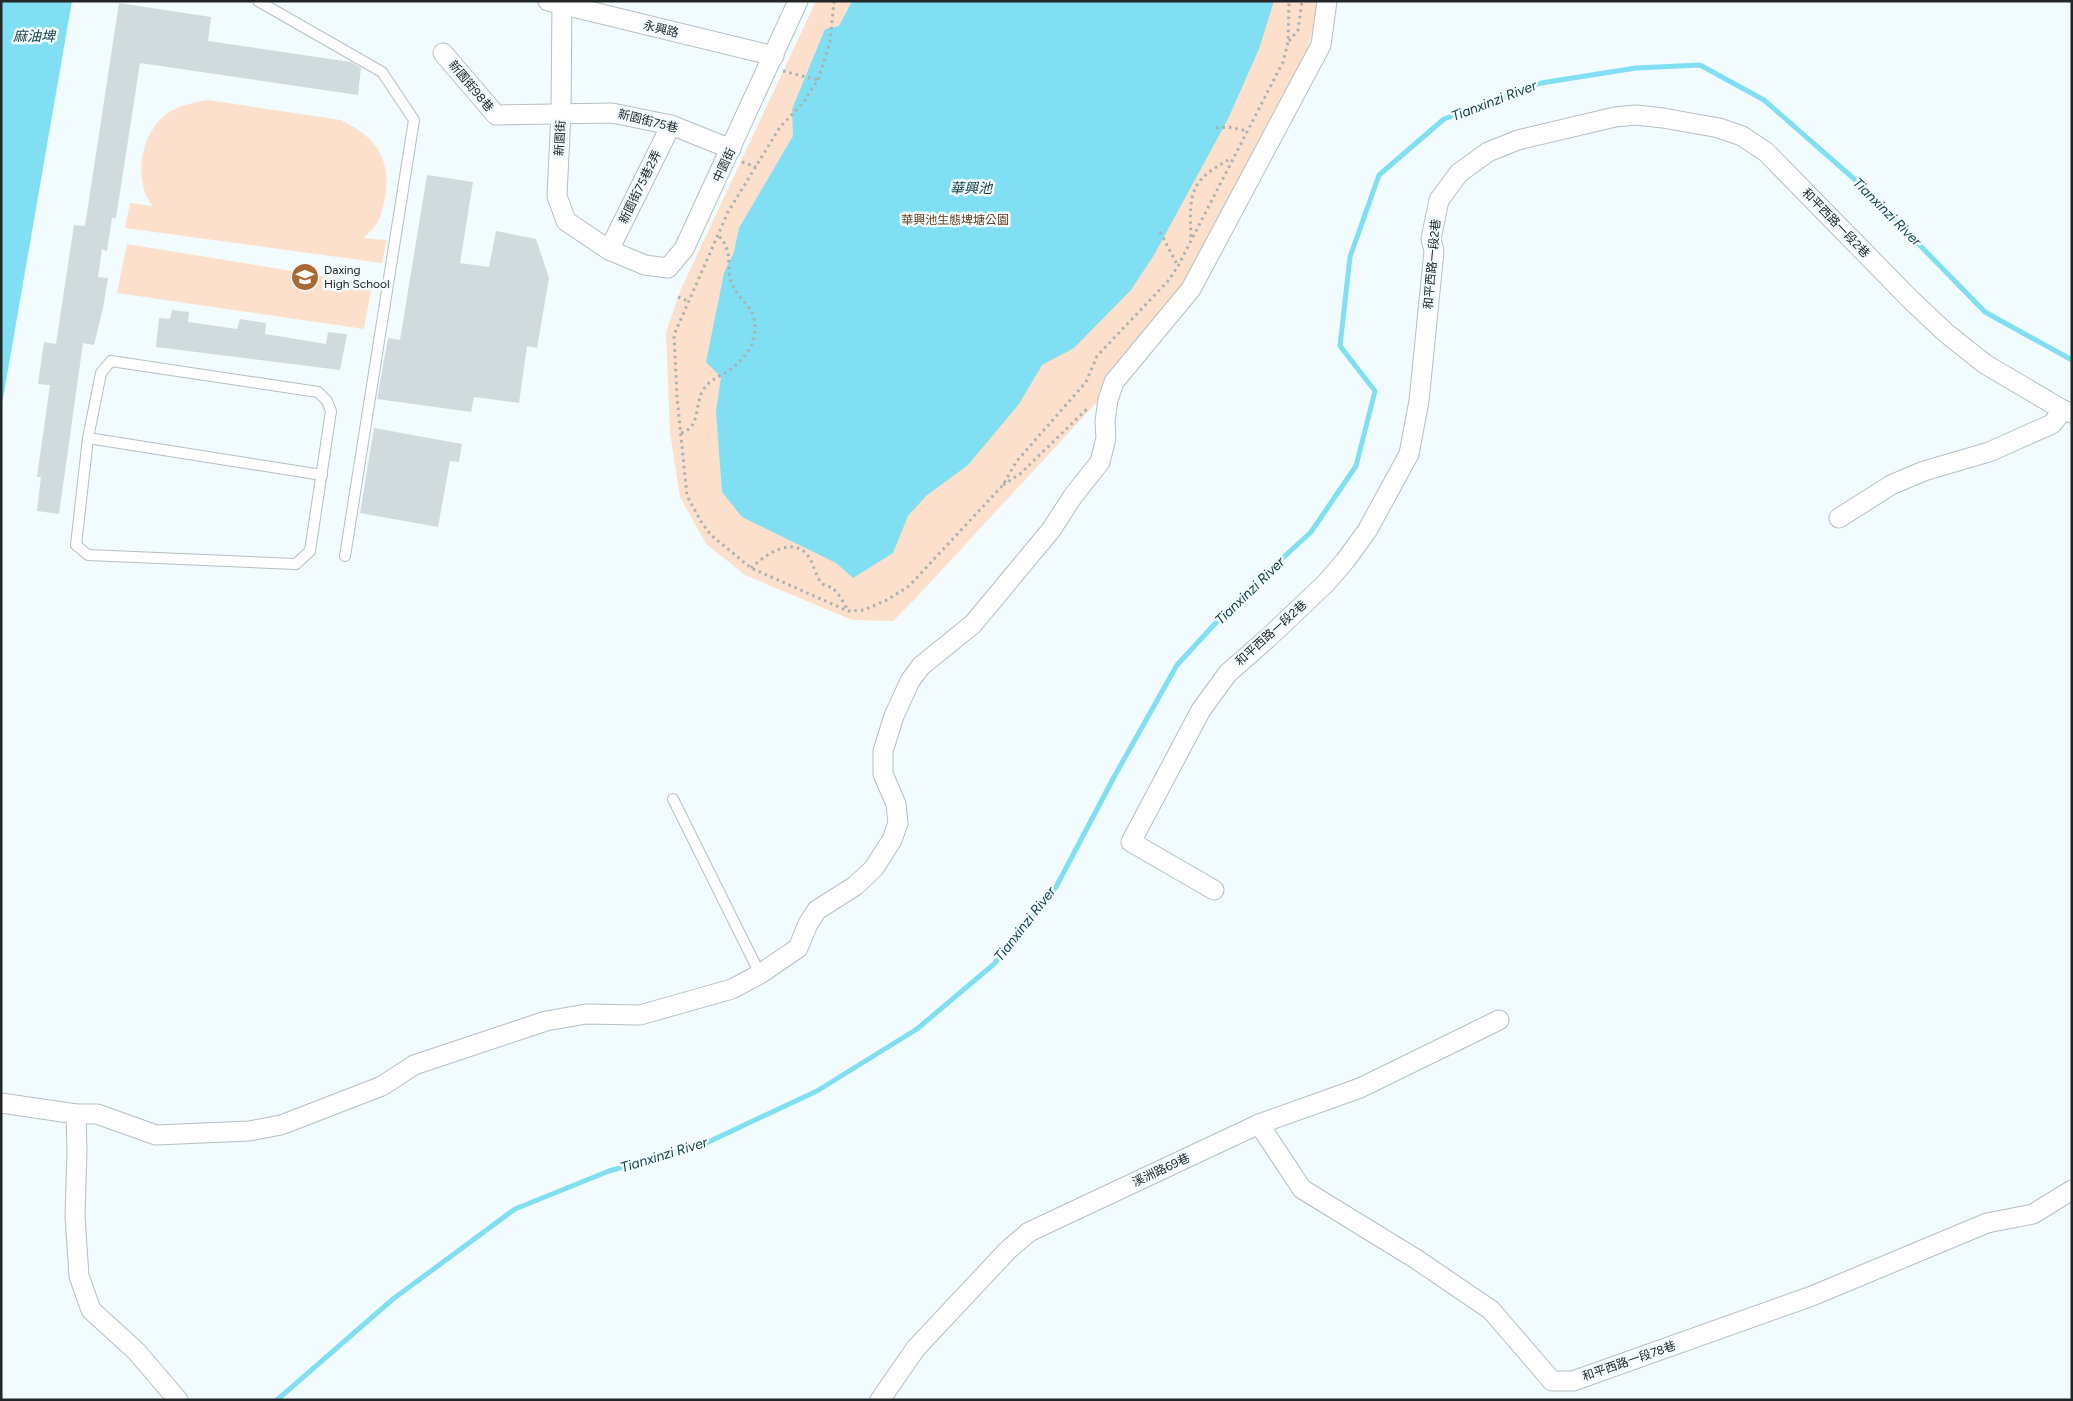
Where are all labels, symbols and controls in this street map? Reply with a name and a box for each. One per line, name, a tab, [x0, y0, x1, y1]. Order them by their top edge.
street label: 永興路	[642, 18, 680, 40]
water label: 麻油埤	[13, 28, 57, 45]
street label: 新園街98巷	[446, 58, 496, 114]
water label: Tianxinzi River	[1449, 77, 1540, 125]
street label: 新園街75巷	[617, 107, 679, 135]
street label: 新園街	[552, 120, 568, 156]
street label: 中園街	[710, 146, 738, 184]
street label: 新園街75巷2弄	[616, 148, 664, 226]
water label: Tianxinzi River	[1849, 174, 1926, 251]
water label: 華興池	[950, 180, 994, 197]
street label: 和平西路一段2巷	[1799, 186, 1873, 260]
park label: 華興池生態埤塘公園	[901, 213, 1009, 227]
street label: 和平西路一段2巷	[1421, 218, 1443, 310]
school or university icon: Daxing High School	[290, 262, 320, 292]
place label: Daxing High School	[324, 263, 390, 291]
water label: Tianxinzi River	[1212, 553, 1289, 628]
street label: 和平西路一段2巷	[1233, 597, 1309, 669]
water label: Tianxinzi River	[991, 882, 1060, 965]
water label: Tianxinzi River	[619, 1133, 711, 1176]
street label: 溪洲路69巷	[1130, 1151, 1192, 1189]
street label: 和平西路一段78巷	[1580, 1338, 1678, 1384]

